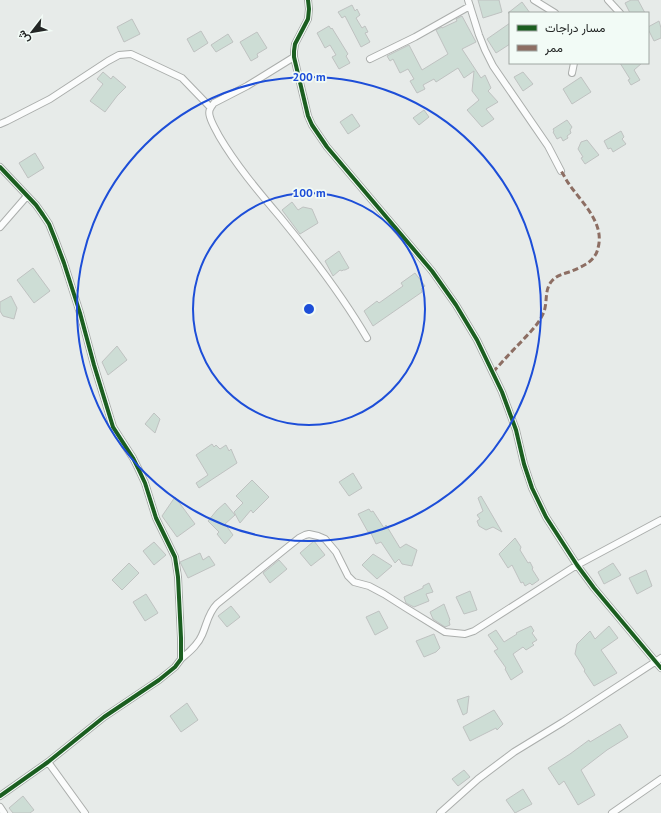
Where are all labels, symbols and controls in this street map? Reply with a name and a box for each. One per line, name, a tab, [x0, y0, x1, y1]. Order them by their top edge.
north arrow	[12, 12, 52, 52]
legend	[509, 12, 649, 64]
text: مسار دراجات	[545, 20, 605, 36]
text: ش	[14, 28, 33, 46]
text: ممر	[544, 40, 563, 56]
text: 200 m	[292, 69, 326, 84]
text: 100 m	[292, 185, 326, 200]
centre of rings	[302, 302, 316, 316]

